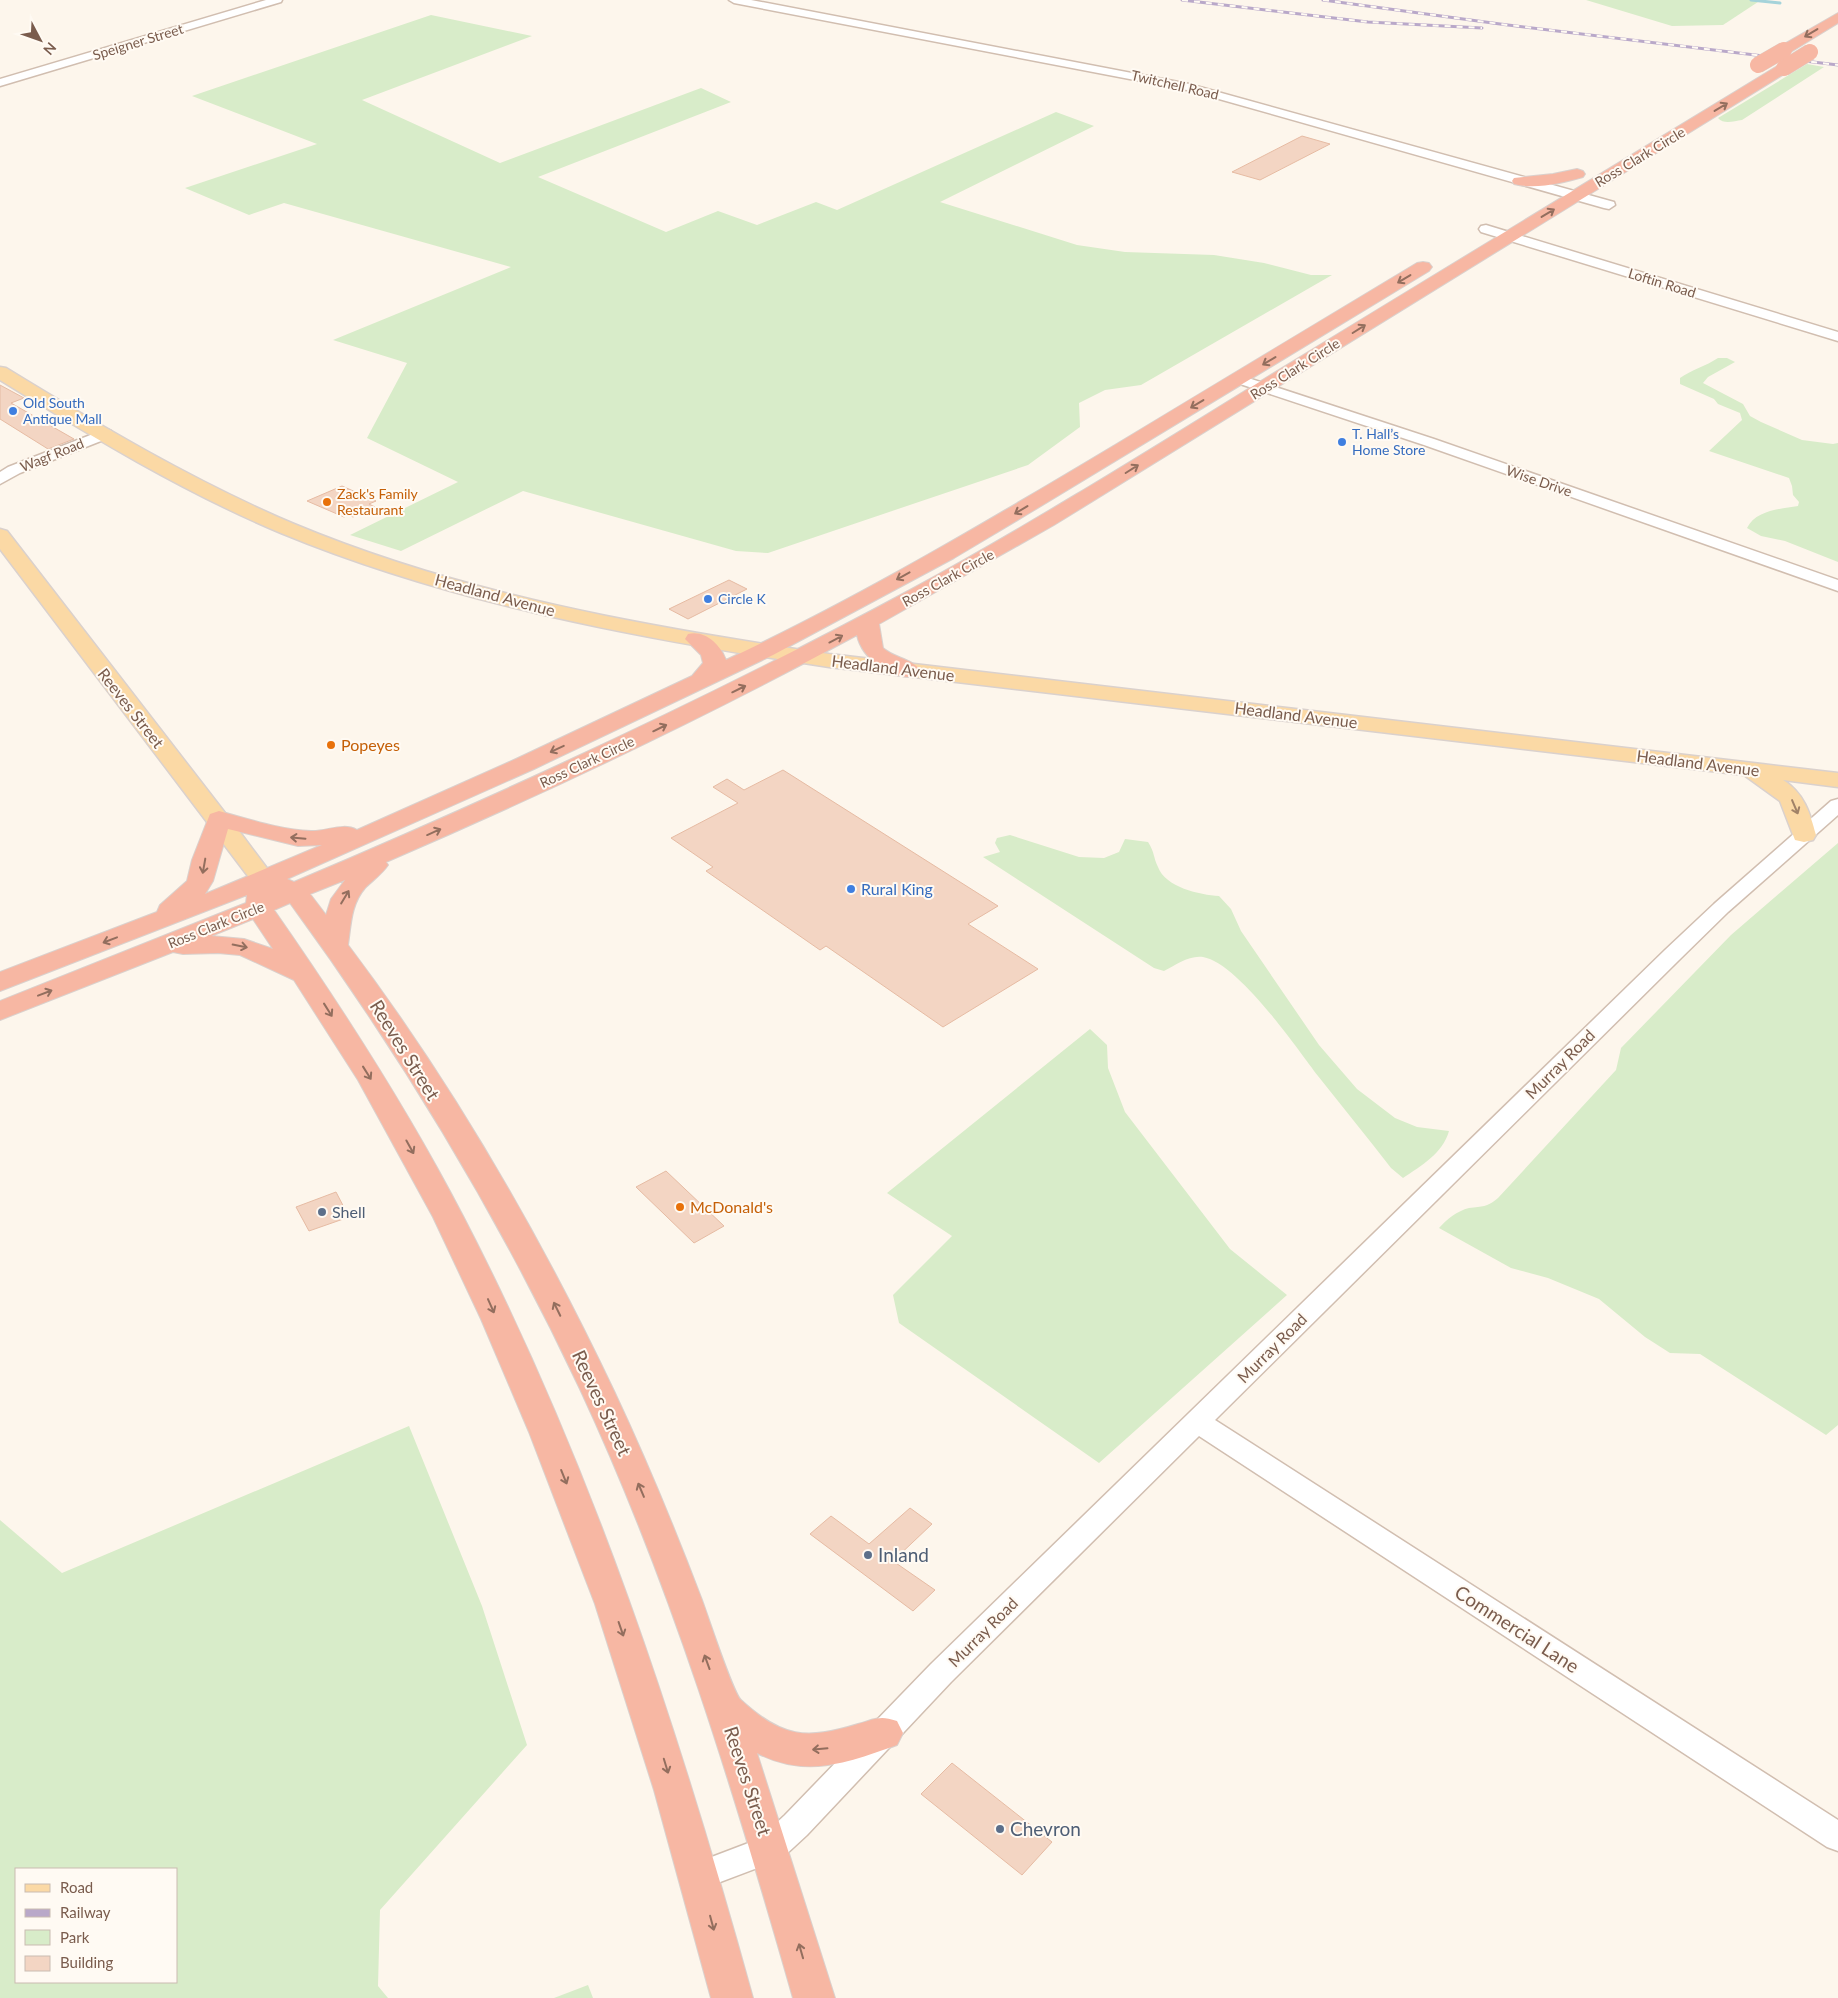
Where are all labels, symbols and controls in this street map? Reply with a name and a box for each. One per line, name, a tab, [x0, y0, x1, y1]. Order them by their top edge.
north arrow	[15, 15, 65, 65]
street label: Speigner Street	[91, 20, 185, 63]
one-way arrow	[1804, 29, 1818, 39]
text: N	[40, 39, 60, 59]
street label: Twitchell Road	[1130, 66, 1221, 103]
one-way arrow	[1713, 102, 1727, 112]
street label: Ross Clark Circle	[1592, 123, 1688, 190]
one-way arrow	[1541, 207, 1555, 218]
street label: Loftin Road	[1626, 264, 1698, 301]
one-way arrow	[1397, 273, 1411, 284]
one-way arrow	[1352, 324, 1366, 334]
street label: Ross Clark Circle	[1247, 334, 1343, 403]
one-way arrow	[1262, 356, 1276, 366]
place label: Old South Antique Mall	[23, 394, 102, 427]
one-way arrow	[1191, 400, 1205, 410]
marker: Old South Antique Mall	[7, 405, 19, 417]
place label: T. Hall’s Home Store	[1352, 425, 1425, 458]
street label: Wagf Road	[17, 434, 86, 475]
marker: T. Hall’s Home Store	[1336, 436, 1348, 448]
street label: Wise Drive	[1504, 461, 1574, 500]
one-way arrow	[1124, 464, 1138, 474]
place label: Zack's Family Restaurant	[337, 485, 419, 518]
marker: Zack's Family Restaurant	[321, 496, 333, 508]
one-way arrow	[1015, 505, 1029, 515]
street label: Ross Clark Circle	[899, 545, 997, 610]
street label: Headland Avenue	[433, 569, 557, 620]
one-way arrow	[896, 572, 911, 581]
place label: Circle K	[718, 590, 766, 607]
marker: Circle K	[702, 593, 714, 605]
one-way arrow	[828, 634, 843, 643]
street label: Headland Avenue	[831, 651, 956, 684]
street label: Reeves Street	[94, 664, 169, 752]
one-way arrow	[731, 684, 746, 693]
street label: Headland Avenue	[1234, 698, 1359, 731]
one-way arrow	[653, 722, 668, 732]
street label: Ross Clark Circle	[537, 732, 637, 791]
place label: Popeyes	[341, 735, 400, 754]
marker: Popeyes	[325, 739, 337, 751]
one-way arrow	[550, 745, 565, 754]
street label: Headland Avenue	[1636, 746, 1761, 779]
one-way arrow	[1791, 799, 1801, 814]
one-way arrow	[426, 827, 441, 837]
one-way arrow	[290, 833, 306, 842]
one-way arrow	[199, 857, 209, 873]
place label: Rural King	[861, 879, 933, 898]
marker: Rural King	[845, 883, 857, 895]
one-way arrow	[340, 891, 350, 905]
street label: Ross Clark Circle	[165, 897, 266, 952]
one-way arrow	[103, 935, 118, 945]
one-way arrow	[232, 942, 248, 952]
one-way arrow	[37, 988, 53, 997]
street label: Reeves Street	[366, 995, 445, 1104]
one-way arrow	[323, 1003, 333, 1017]
street label: Murray Road	[1521, 1025, 1598, 1102]
one-way arrow	[362, 1066, 372, 1080]
one-way arrow	[405, 1139, 415, 1154]
place label: McDonald's	[690, 1197, 773, 1216]
marker: McDonald's	[674, 1201, 686, 1213]
place label: Shell	[332, 1202, 365, 1221]
marker: Shell	[316, 1206, 328, 1218]
one-way arrow	[486, 1298, 496, 1313]
one-way arrow	[551, 1302, 561, 1317]
street label: Murray Road	[1233, 1309, 1310, 1386]
street label: Reeves Street	[568, 1346, 637, 1459]
one-way arrow	[559, 1469, 569, 1484]
one-way arrow	[636, 1483, 646, 1498]
place label: Inland	[878, 1543, 929, 1566]
marker: Inland	[862, 1549, 874, 1561]
street label: Commercial Lane	[1451, 1580, 1584, 1677]
street label: Murray Road	[944, 1593, 1021, 1670]
one-way arrow	[617, 1620, 626, 1636]
one-way arrow	[702, 1655, 711, 1671]
street label: Reeves Street	[720, 1723, 777, 1839]
one-way arrow	[812, 1745, 828, 1754]
one-way arrow	[662, 1757, 672, 1773]
place label: Chevron	[1010, 1817, 1081, 1840]
marker: Chevron	[994, 1823, 1006, 1835]
legend	[15, 1868, 178, 1983]
text: Road	[60, 1878, 93, 1896]
text: Railway	[60, 1903, 111, 1921]
one-way arrow	[707, 1915, 717, 1931]
text: Park	[60, 1928, 90, 1946]
one-way arrow	[795, 1944, 805, 1960]
text: Building	[60, 1953, 113, 1971]

